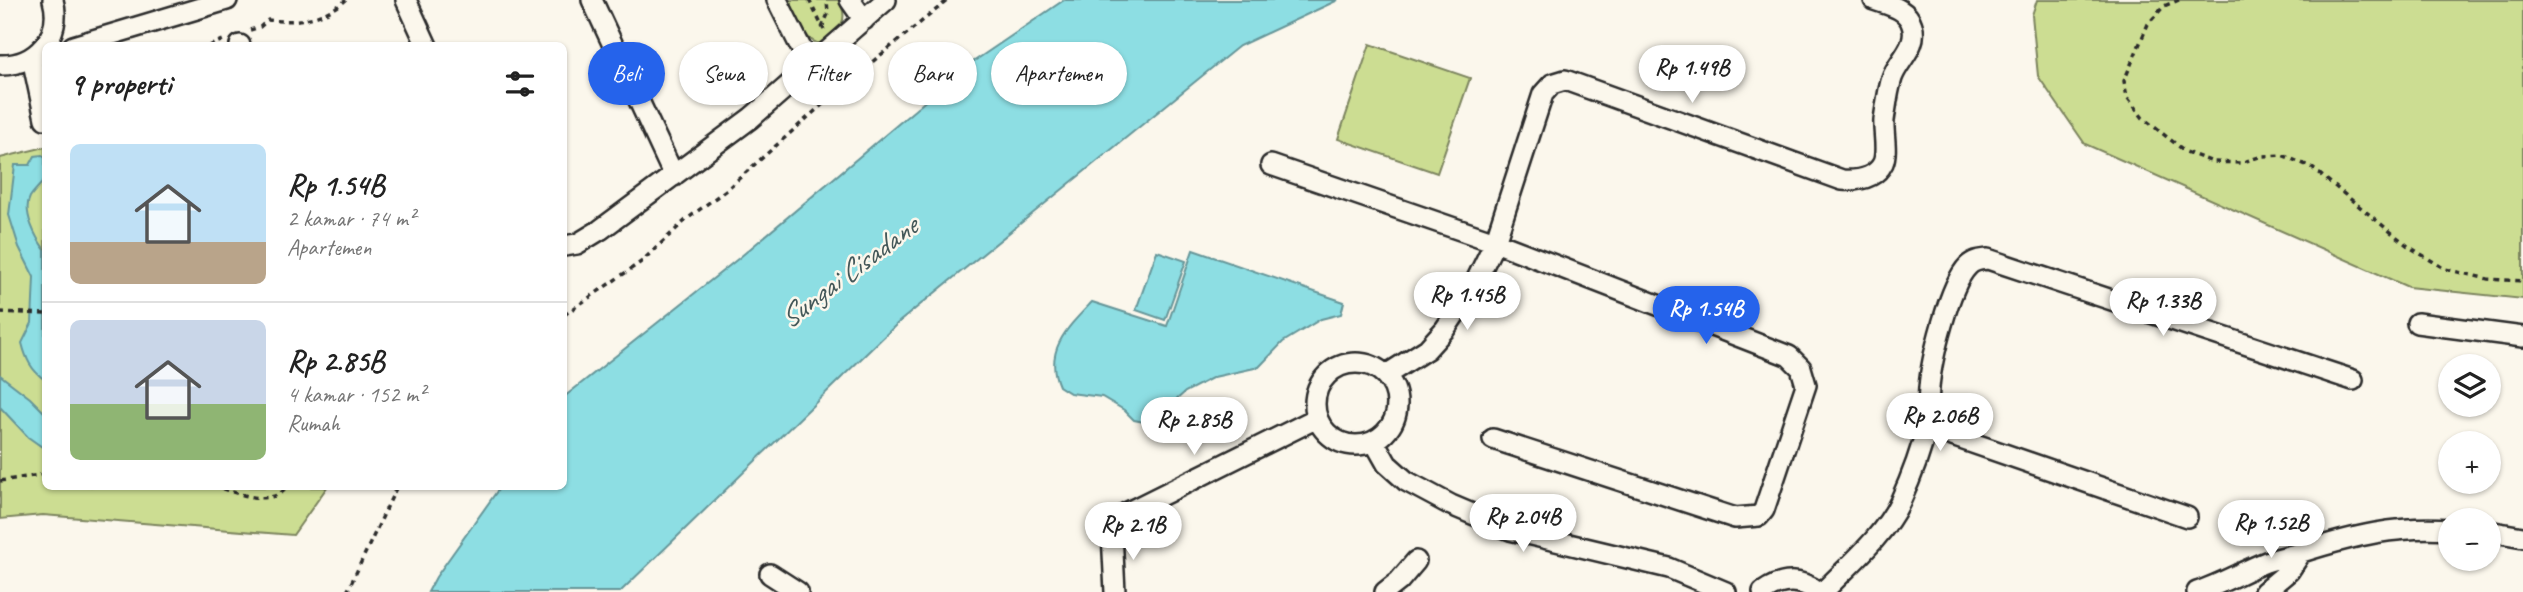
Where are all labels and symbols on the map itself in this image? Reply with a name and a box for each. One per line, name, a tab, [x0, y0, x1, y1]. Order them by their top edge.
pin: Rp 1.49B	[1620, 46, 1764, 105]
water label: Sungai Cisadane	[771, 205, 928, 336]
pin: Rp 1.45B	[1395, 272, 1539, 332]
pin: Rp 1.33B	[2091, 278, 2235, 338]
pin: Rp 1.54B	[1634, 286, 1778, 346]
pin: Rp 2.06B	[1868, 393, 2012, 453]
pin: Rp 2.85B	[1122, 398, 1266, 457]
pin: Rp 2.04B	[1451, 494, 1595, 554]
pin: Rp 1.52B	[2199, 500, 2343, 560]
pin: Rp 2.1B	[1068, 503, 1198, 562]

